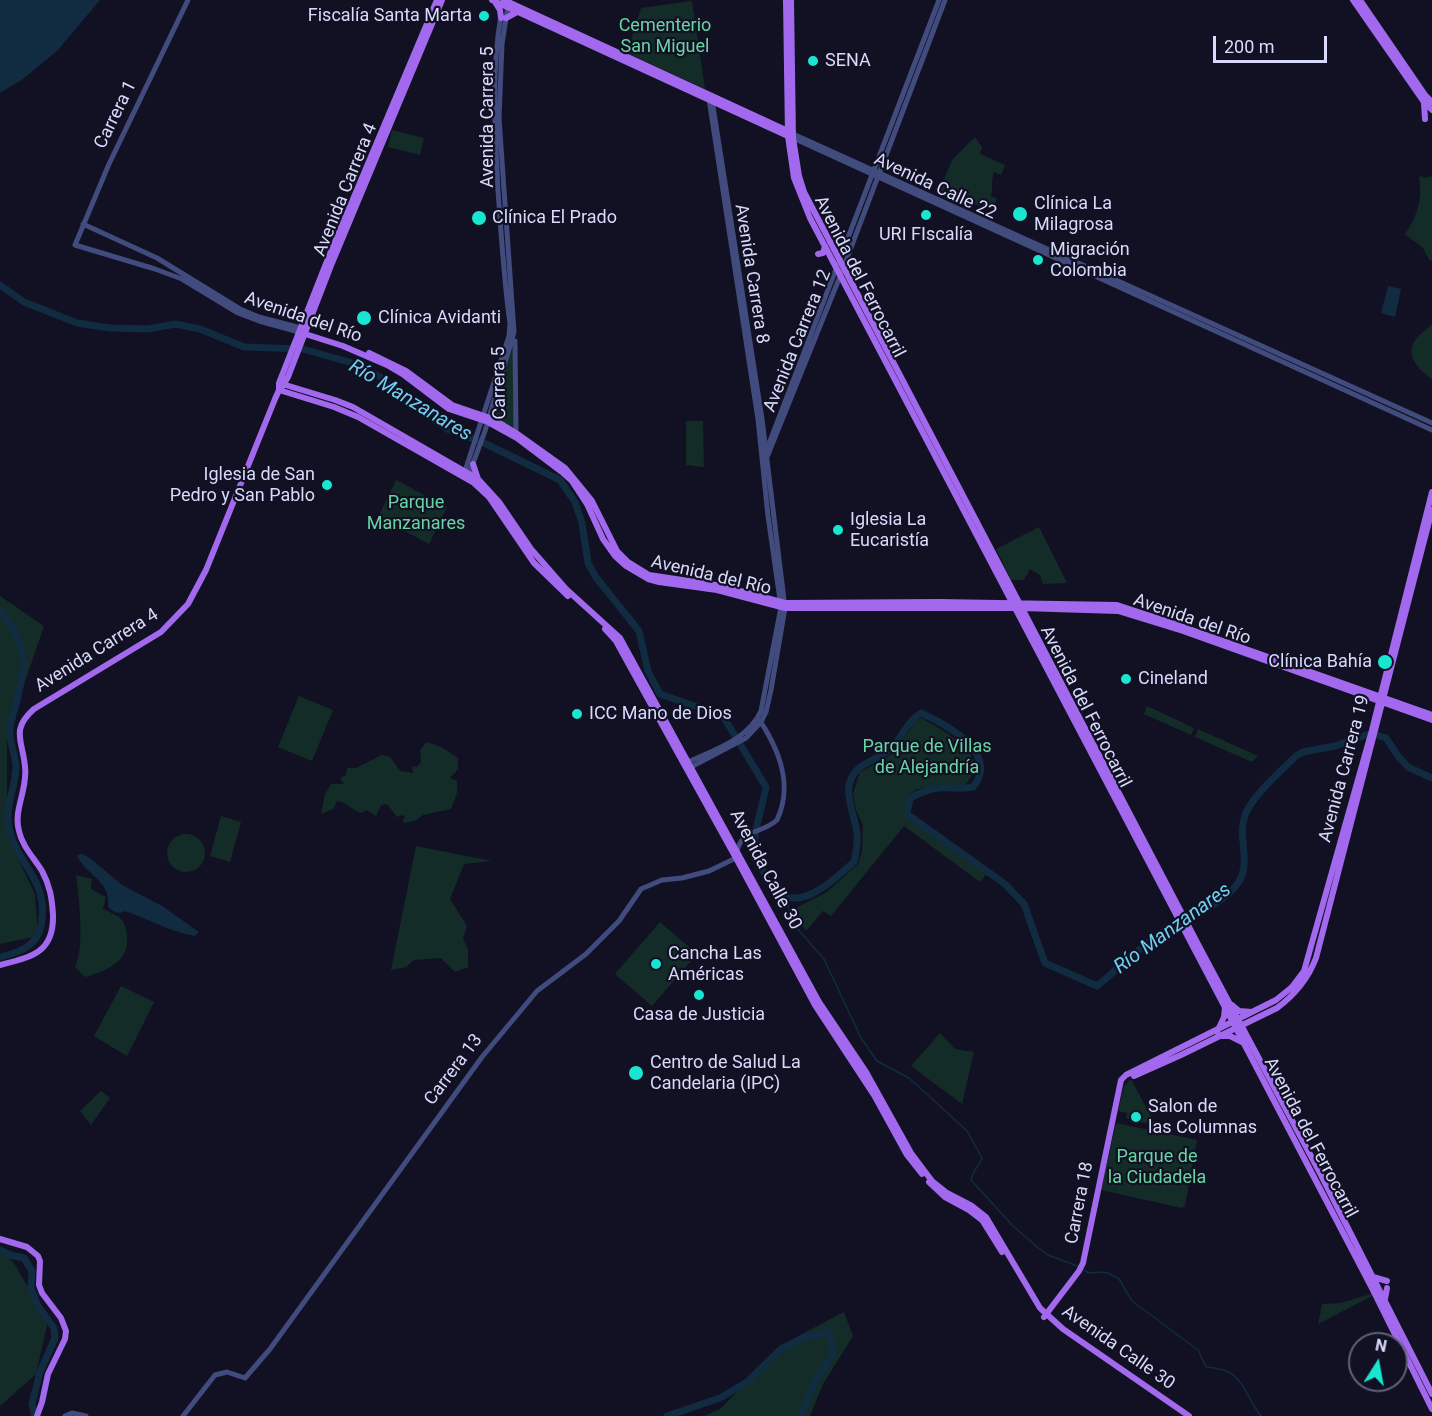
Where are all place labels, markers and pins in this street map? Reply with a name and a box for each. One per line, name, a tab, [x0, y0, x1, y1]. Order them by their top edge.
place label: Fiscalía Santa Marta	[308, 5, 472, 27]
marker: Fiscalía Santa Marta	[477, 9, 491, 23]
place label: SENA	[825, 50, 871, 72]
marker: SENA	[806, 54, 820, 68]
place label: Clínica La Milagrosa	[1034, 193, 1114, 236]
marker: Clínica La Milagrosa	[1011, 205, 1029, 223]
place label: Clínica El Prado	[492, 207, 617, 229]
marker: URI FIscalía	[919, 208, 933, 222]
marker: Clínica El Prado	[470, 209, 488, 227]
place label: URI FIscalía	[879, 224, 973, 246]
place label: Migración Colombia	[1050, 239, 1130, 282]
marker: Migración Colombia	[1031, 253, 1045, 267]
place label: Clínica Avidanti	[378, 307, 501, 329]
marker: Clínica Avidanti	[355, 309, 373, 327]
place label: Iglesia de San Pedro y San Pablo	[170, 464, 315, 506]
marker: Iglesia de San Pedro y San Pablo	[320, 478, 334, 492]
place label: Iglesia La Eucaristía	[850, 509, 929, 552]
marker: Iglesia La Eucaristía	[831, 523, 845, 537]
place label: Clínica Bahía	[1268, 651, 1372, 673]
marker: Clínica Bahía	[1376, 653, 1394, 671]
place label: Cineland	[1138, 668, 1208, 690]
marker: Cineland	[1119, 672, 1133, 686]
place label: ICC Mano de Dios	[589, 703, 732, 725]
marker: ICC Mano de Dios	[570, 707, 584, 721]
place label: Cancha Las Américas	[668, 943, 762, 986]
marker: Cancha Las Américas	[649, 957, 663, 971]
marker: Casa de Justicia	[692, 988, 706, 1002]
place label: Casa de Justicia	[633, 1004, 765, 1026]
place label: Centro de Salud La Candelaria (IPC)	[650, 1052, 801, 1094]
marker: Centro de Salud La Candelaria (IPC)	[627, 1064, 645, 1082]
place label: Salon de las Columnas	[1148, 1096, 1257, 1138]
marker: Salon de las Columnas	[1129, 1110, 1143, 1124]

